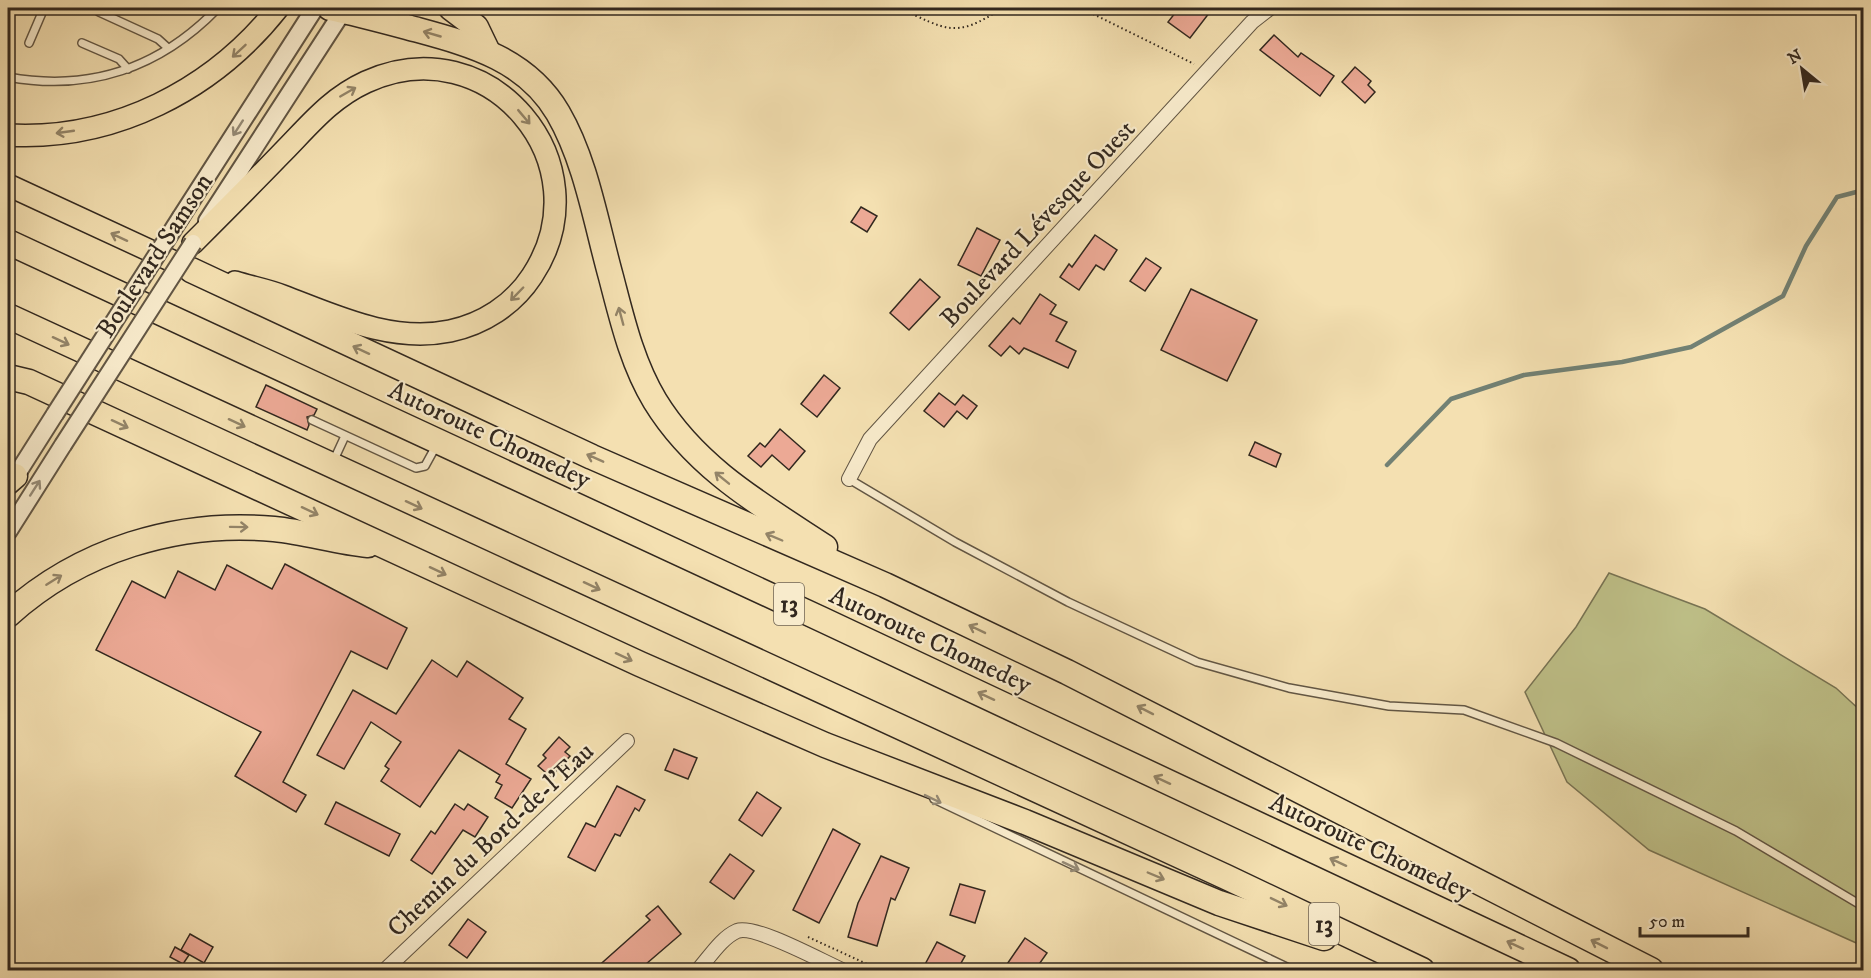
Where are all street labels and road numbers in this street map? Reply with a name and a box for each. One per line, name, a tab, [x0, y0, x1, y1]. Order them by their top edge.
street label: Boulevard Lévesque Ouest	[933, 113, 1143, 335]
street label: Boulevard Samson	[90, 167, 221, 344]
street label: Autoroute Chomedey	[383, 374, 596, 497]
street label: Autoroute Chomedey	[824, 579, 1037, 702]
road number: 13	[774, 583, 804, 625]
street label: Chemin du Bord-de-l'Eau	[381, 736, 601, 945]
street label: Autoroute Chomedey	[1264, 786, 1477, 909]
road number: 13	[1309, 903, 1339, 945]

